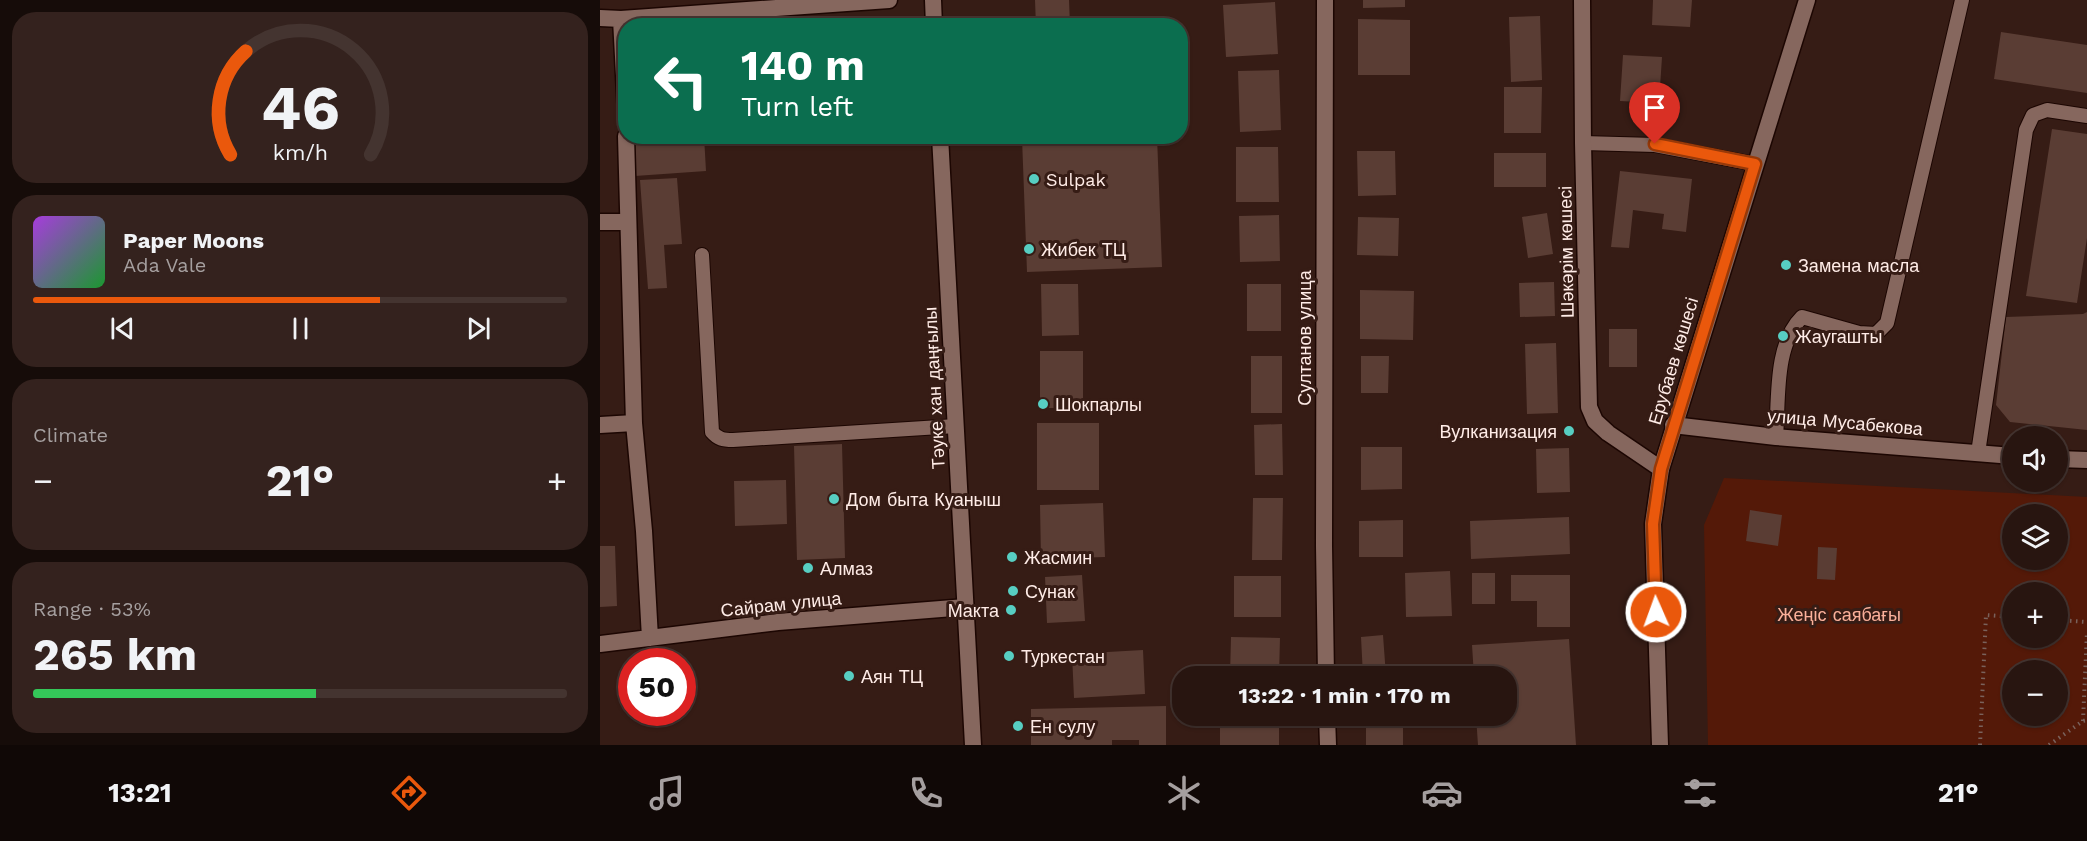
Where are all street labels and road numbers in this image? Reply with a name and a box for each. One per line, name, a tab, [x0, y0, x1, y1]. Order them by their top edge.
street label: Шәкәрім көшесі	[1554, 186, 1578, 318]
street label: Султанов улица	[1294, 269, 1315, 406]
street label: Ерубаев көшесі	[1644, 295, 1702, 427]
street label: Тәуке хан даңғылы	[919, 306, 949, 470]
street label: улица Мусабекова	[1766, 405, 1925, 439]
street label: Сайрам улица	[720, 587, 843, 621]

